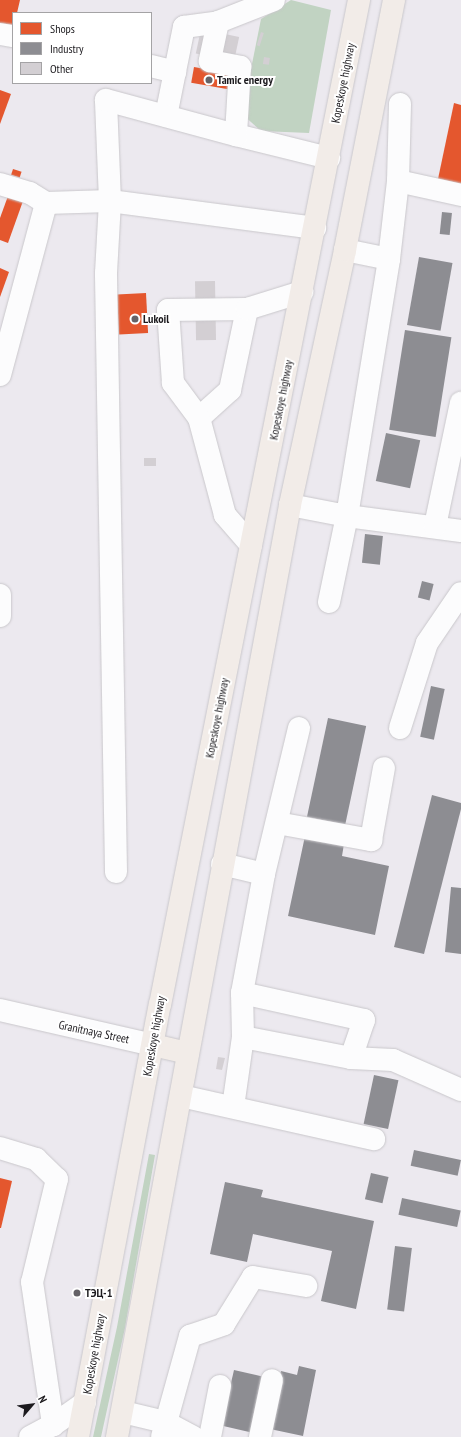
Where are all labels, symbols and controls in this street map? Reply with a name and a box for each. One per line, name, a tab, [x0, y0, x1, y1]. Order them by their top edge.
legend	[12, 12, 152, 84]
text: Shops	[50, 21, 75, 36]
text: Industry	[50, 41, 84, 56]
street label: Kopeskoye highway	[328, 42, 358, 124]
text: Other	[50, 61, 73, 76]
place label: Tamic energy	[217, 73, 273, 87]
marker: Tamic energy	[204, 75, 214, 85]
place label: Lukoil	[143, 312, 169, 326]
marker: Lukoil	[130, 314, 140, 324]
street label: Kopeskoye highway	[266, 359, 296, 441]
street label: Kopeskoye highway	[202, 677, 232, 759]
street label: Kopeskoye highway	[140, 995, 168, 1077]
street label: Granitnaya Street	[57, 1017, 131, 1047]
place label: ТЭЦ-1	[85, 1286, 112, 1300]
marker: ТЭЦ-1	[72, 1288, 82, 1298]
street label: Kopeskoye highway	[80, 1313, 108, 1395]
north arrow	[12, 1385, 52, 1425]
text: N	[35, 1393, 50, 1405]

